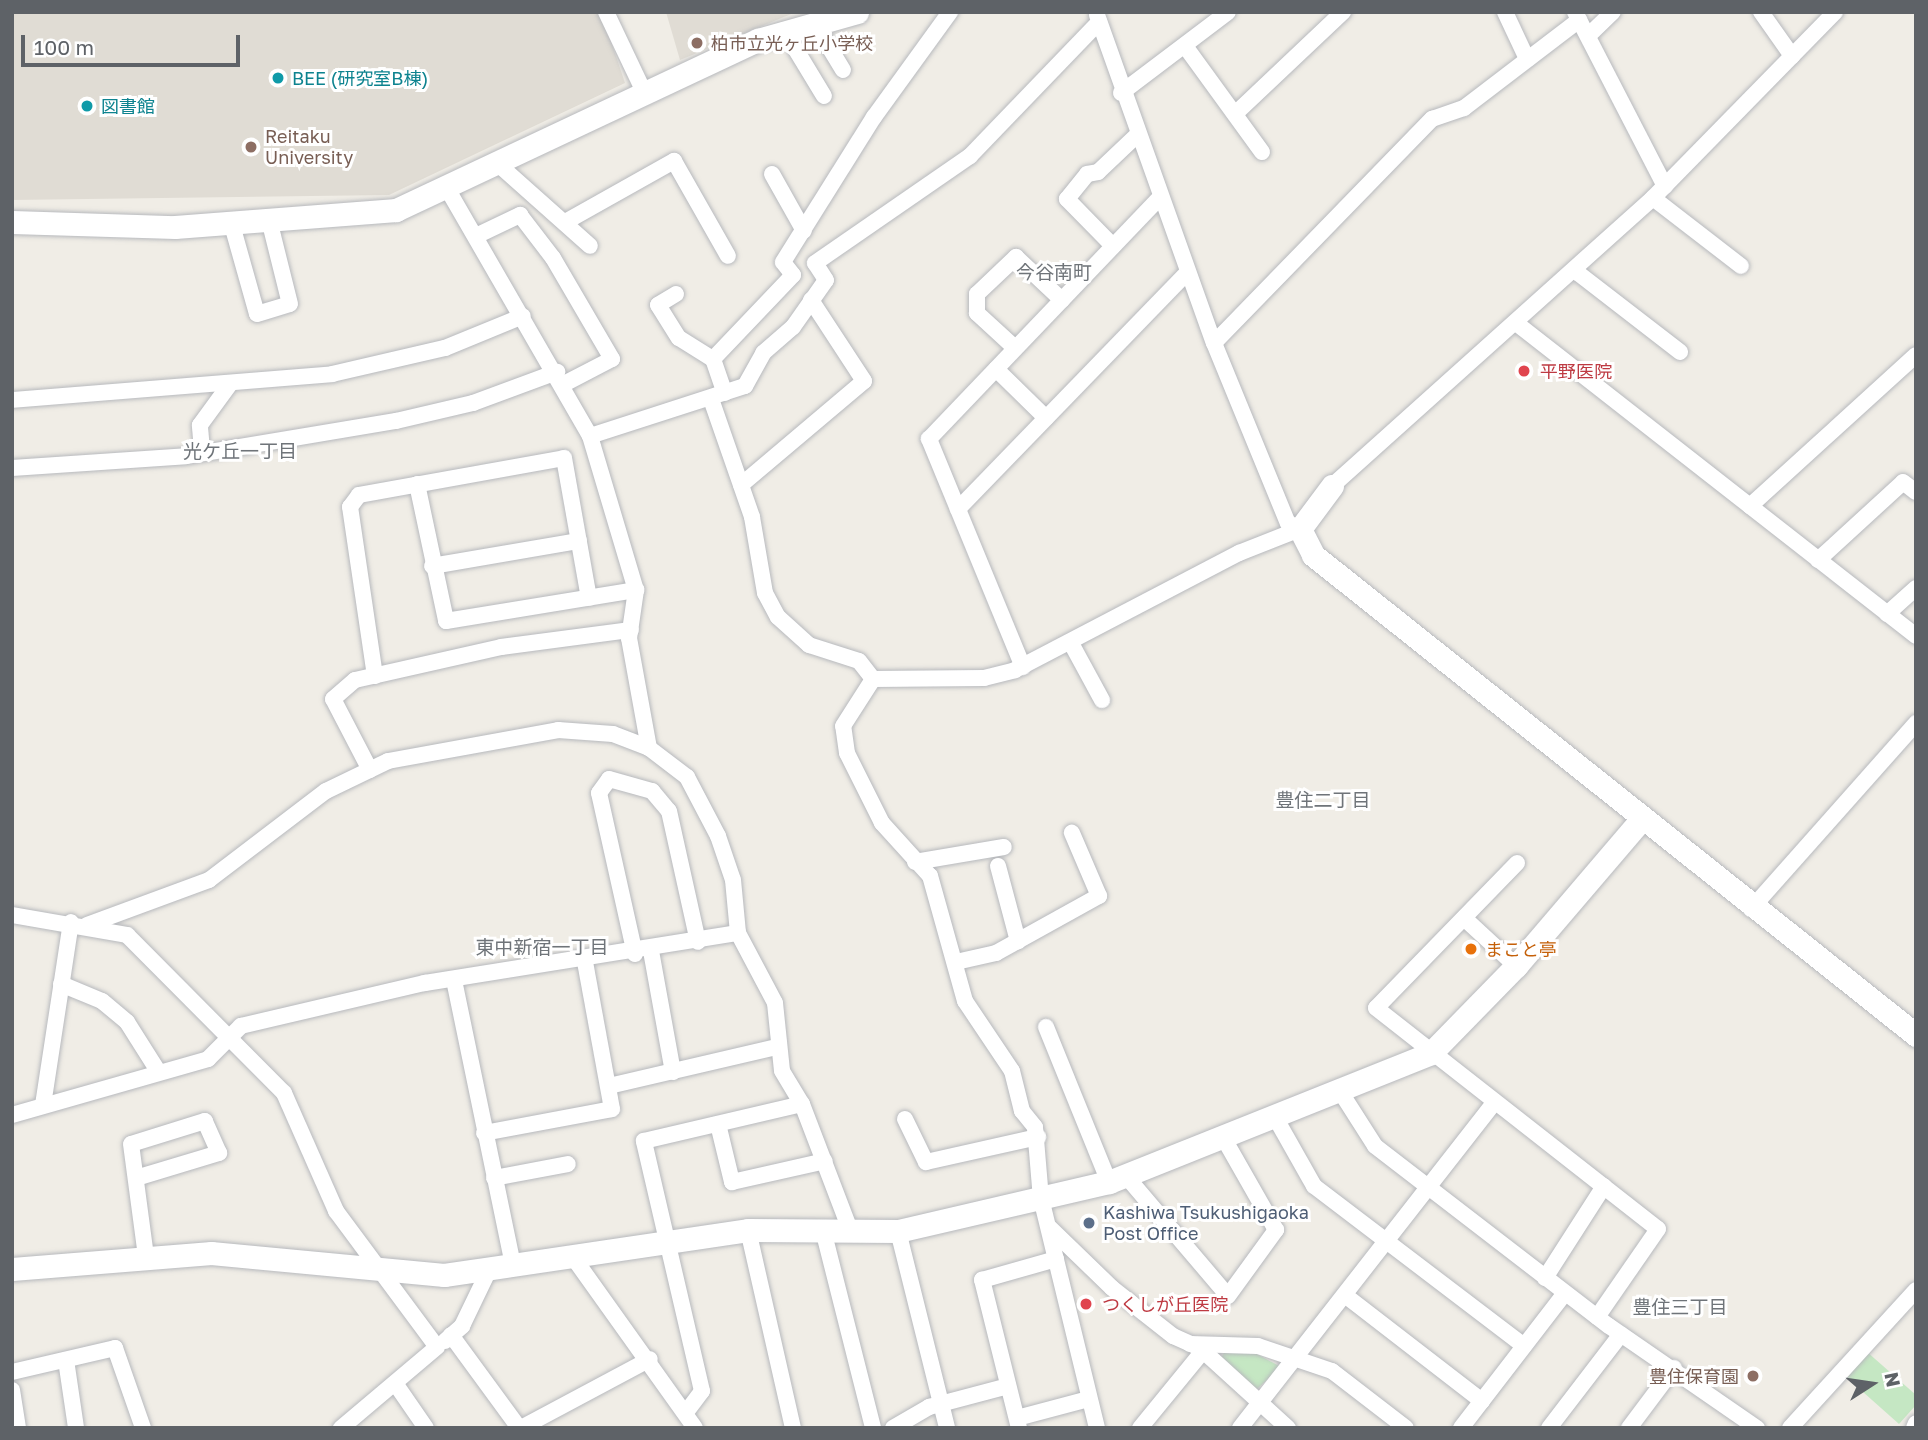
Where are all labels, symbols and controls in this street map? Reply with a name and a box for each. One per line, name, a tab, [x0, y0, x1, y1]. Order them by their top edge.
scale bar	[24, 21, 243, 65]
place label: 柏市立光ヶ丘小学校	[711, 32, 873, 54]
text: 100 m	[34, 34, 94, 60]
marker: 柏市立光ヶ丘小学校	[689, 35, 705, 51]
place label: BEE (研究室B棟)	[292, 67, 428, 89]
marker: BEE (研究室B棟)	[270, 70, 286, 86]
place label: 図書館	[101, 95, 155, 117]
marker: 図書館	[79, 98, 95, 114]
place label: Reitaku University	[265, 126, 353, 168]
marker: Reitaku University	[243, 139, 259, 155]
district label: 今谷南町	[1016, 261, 1092, 283]
place label: 平野医院	[1540, 360, 1612, 382]
marker: 平野医院	[1514, 361, 1534, 381]
district label: 光ケ丘一丁目	[183, 440, 297, 462]
district label: 豊住二丁目	[1276, 789, 1370, 811]
district label: 東中新宿一丁目	[476, 936, 608, 958]
place label: まこと亭	[1485, 938, 1557, 960]
marker: まこと亭	[1463, 941, 1479, 957]
place label: Kashiwa Tsukushigaoka Post Office	[1103, 1202, 1309, 1244]
marker: Kashiwa Tsukushigaoka Post Office	[1081, 1215, 1097, 1231]
place label: つくしが丘医院	[1102, 1293, 1228, 1315]
marker: つくしが丘医院	[1076, 1294, 1096, 1314]
district label: 豊住三丁目	[1633, 1296, 1727, 1318]
north arrow	[1837, 1349, 1907, 1419]
place label: 豊住保育園	[1649, 1365, 1739, 1387]
marker: 豊住保育園	[1745, 1368, 1761, 1384]
text: N	[1880, 1370, 1906, 1389]

